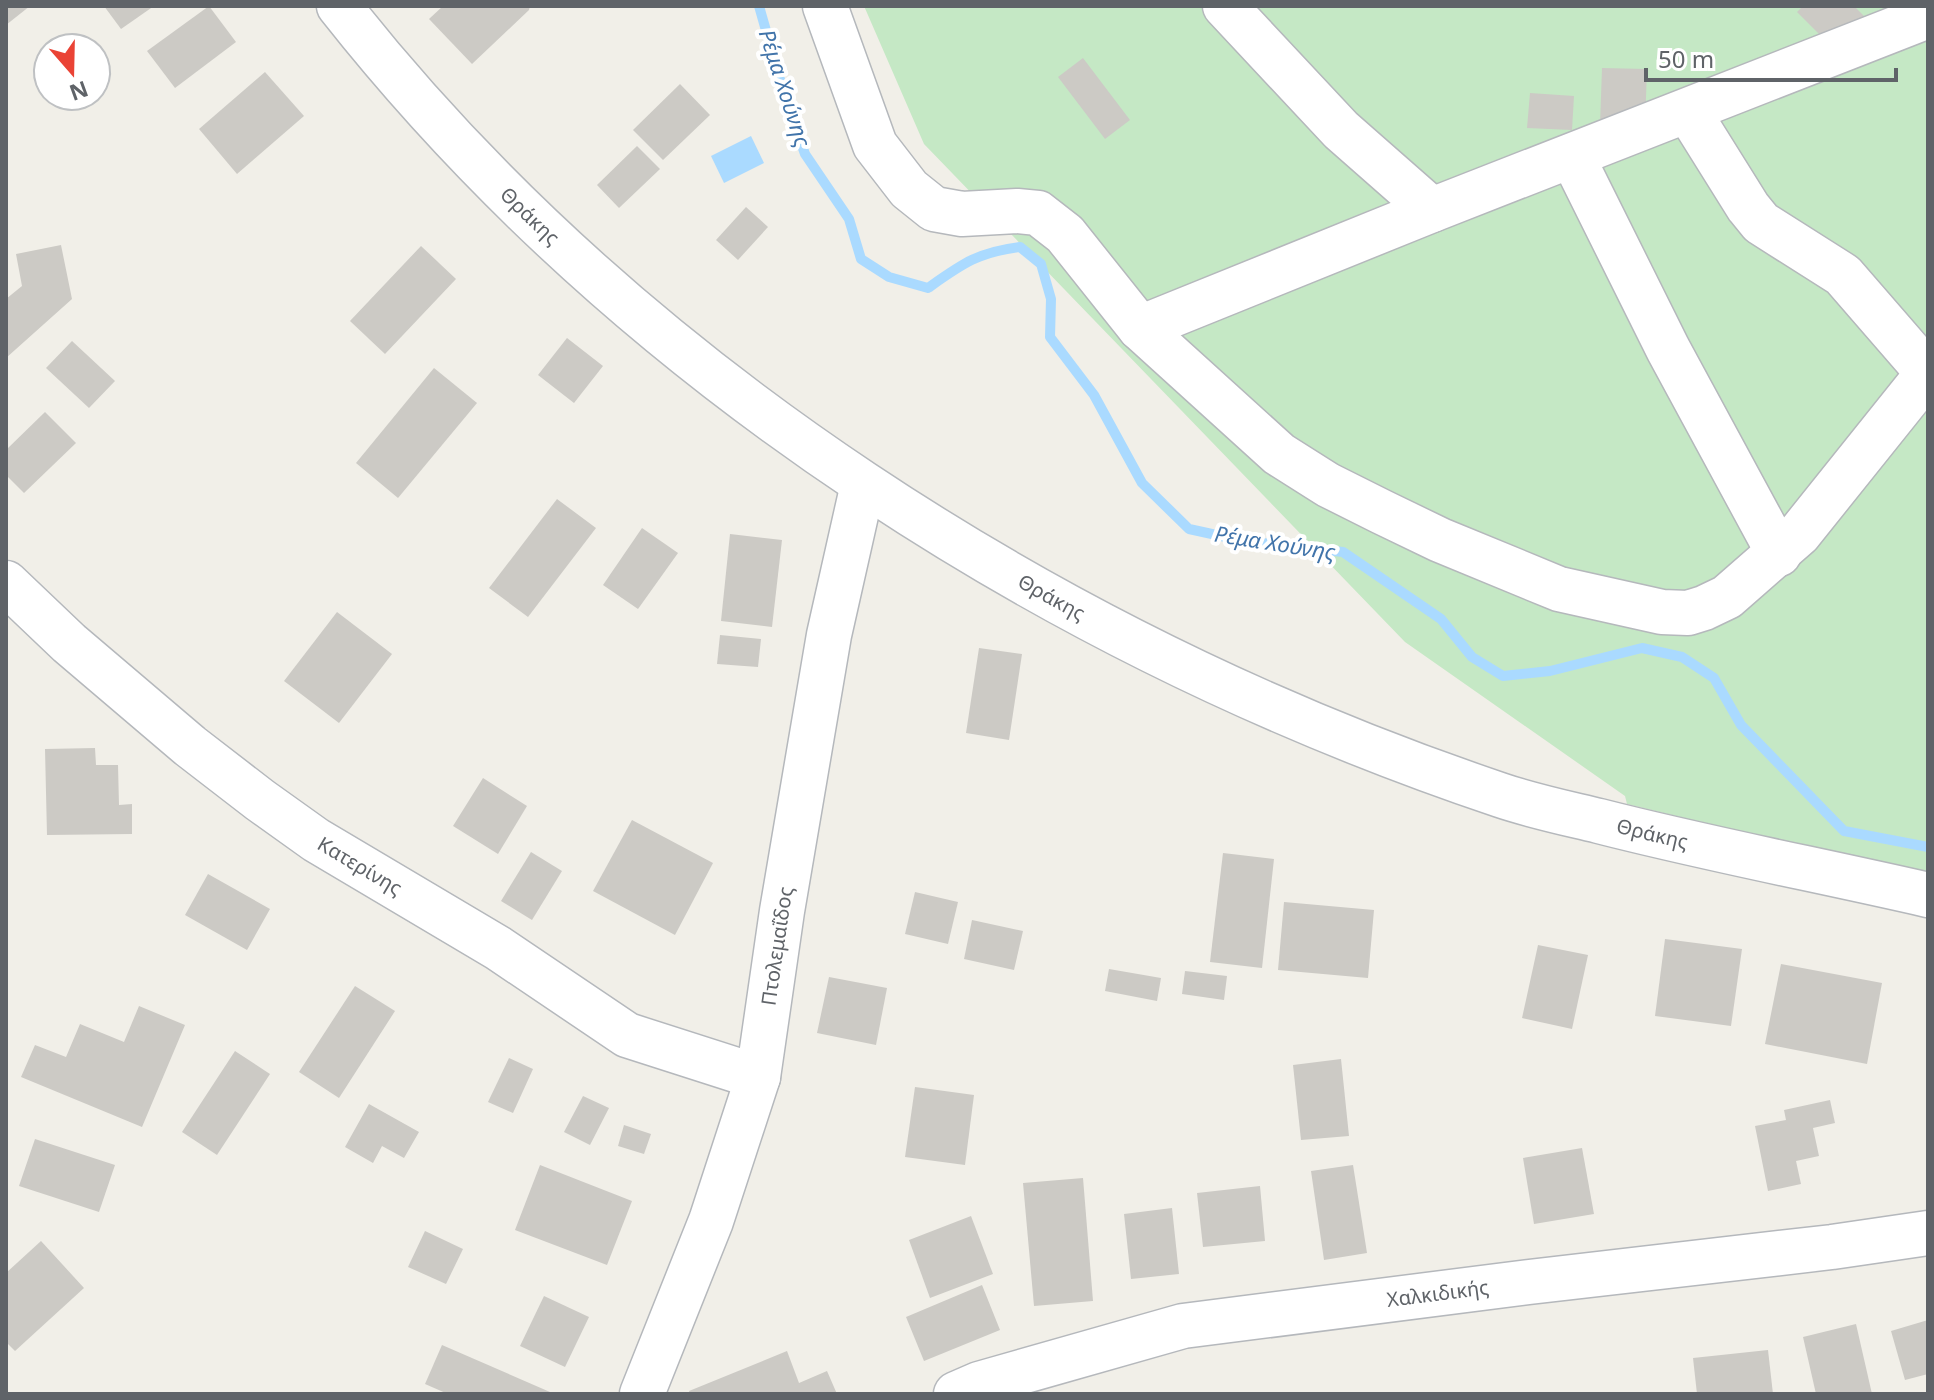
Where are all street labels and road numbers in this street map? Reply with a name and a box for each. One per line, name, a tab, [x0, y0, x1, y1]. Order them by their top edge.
street label: Θράκης	[495, 181, 566, 251]
street label: Θράκης	[1013, 568, 1090, 626]
street label: Θράκης	[1614, 812, 1691, 855]
street label: Κατερίνης	[313, 830, 408, 901]
street label: Πτολεμαΐδος	[754, 884, 799, 1007]
street label: Χαλκιδικής	[1385, 1273, 1491, 1313]

